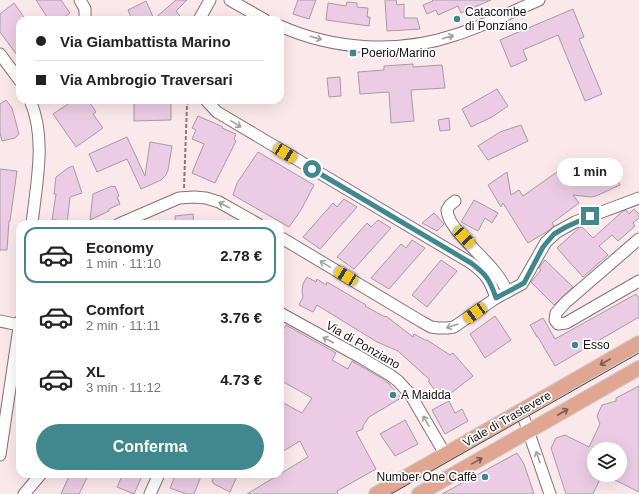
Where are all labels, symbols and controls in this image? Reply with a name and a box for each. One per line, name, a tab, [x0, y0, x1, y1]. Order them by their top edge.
place label: Catacombe di Ponziano	[465, 5, 528, 33]
marker: Catacombe di Ponziano	[452, 14, 462, 24]
text: Via Giambattista Marino	[60, 33, 231, 50]
one-way arrow	[441, 33, 454, 40]
one-way arrow	[309, 35, 322, 43]
place label: Poerio/Marino	[361, 46, 436, 60]
marker: Poerio/Marino	[348, 48, 358, 58]
text: Via Ambrogio Traversari	[60, 71, 233, 88]
one-way arrow	[230, 120, 242, 128]
car	[272, 142, 298, 164]
callout: 1 min	[557, 158, 623, 186]
route start	[303, 160, 321, 178]
text: 1 min	[573, 164, 607, 179]
one-way arrow	[218, 201, 230, 208]
route end	[581, 207, 599, 225]
car	[451, 224, 477, 250]
icon: car	[38, 237, 74, 273]
text: Economy	[86, 239, 154, 256]
text: 2.78 €	[220, 247, 262, 264]
text: 1 min · 11:10	[86, 256, 161, 271]
one-way arrow	[319, 260, 331, 268]
car	[333, 265, 359, 287]
icon: car	[38, 299, 74, 335]
text: Comfort	[86, 301, 144, 318]
car	[462, 301, 488, 325]
text: 3.76 €	[220, 309, 262, 326]
text: 2 min · 11:11	[86, 318, 160, 333]
street label: Via di Ponziano	[323, 318, 403, 372]
one-way arrow	[445, 323, 458, 330]
one-way arrow	[322, 335, 334, 343]
place label: Esso	[583, 338, 610, 352]
marker: Esso	[570, 340, 580, 350]
one-way arrow	[599, 359, 611, 367]
icon: car	[38, 361, 74, 397]
text: XL	[86, 363, 105, 380]
text: 4.73 €	[220, 371, 262, 388]
text: 3 min · 11:12	[86, 380, 161, 395]
place label: A Maidda	[401, 388, 451, 402]
street label: Viale di Trastevere	[461, 388, 554, 450]
marker: A Maidda	[388, 390, 398, 400]
one-way arrow	[557, 408, 569, 416]
one-way arrow	[421, 415, 429, 427]
button: Conferma	[36, 424, 264, 470]
map controls	[587, 442, 627, 482]
button: layers	[587, 442, 627, 482]
one-way arrow	[534, 451, 541, 464]
one-way arrow	[471, 457, 483, 464]
place label: Number One Caffè	[377, 470, 477, 484]
marker: Number One Caffè	[480, 472, 490, 482]

